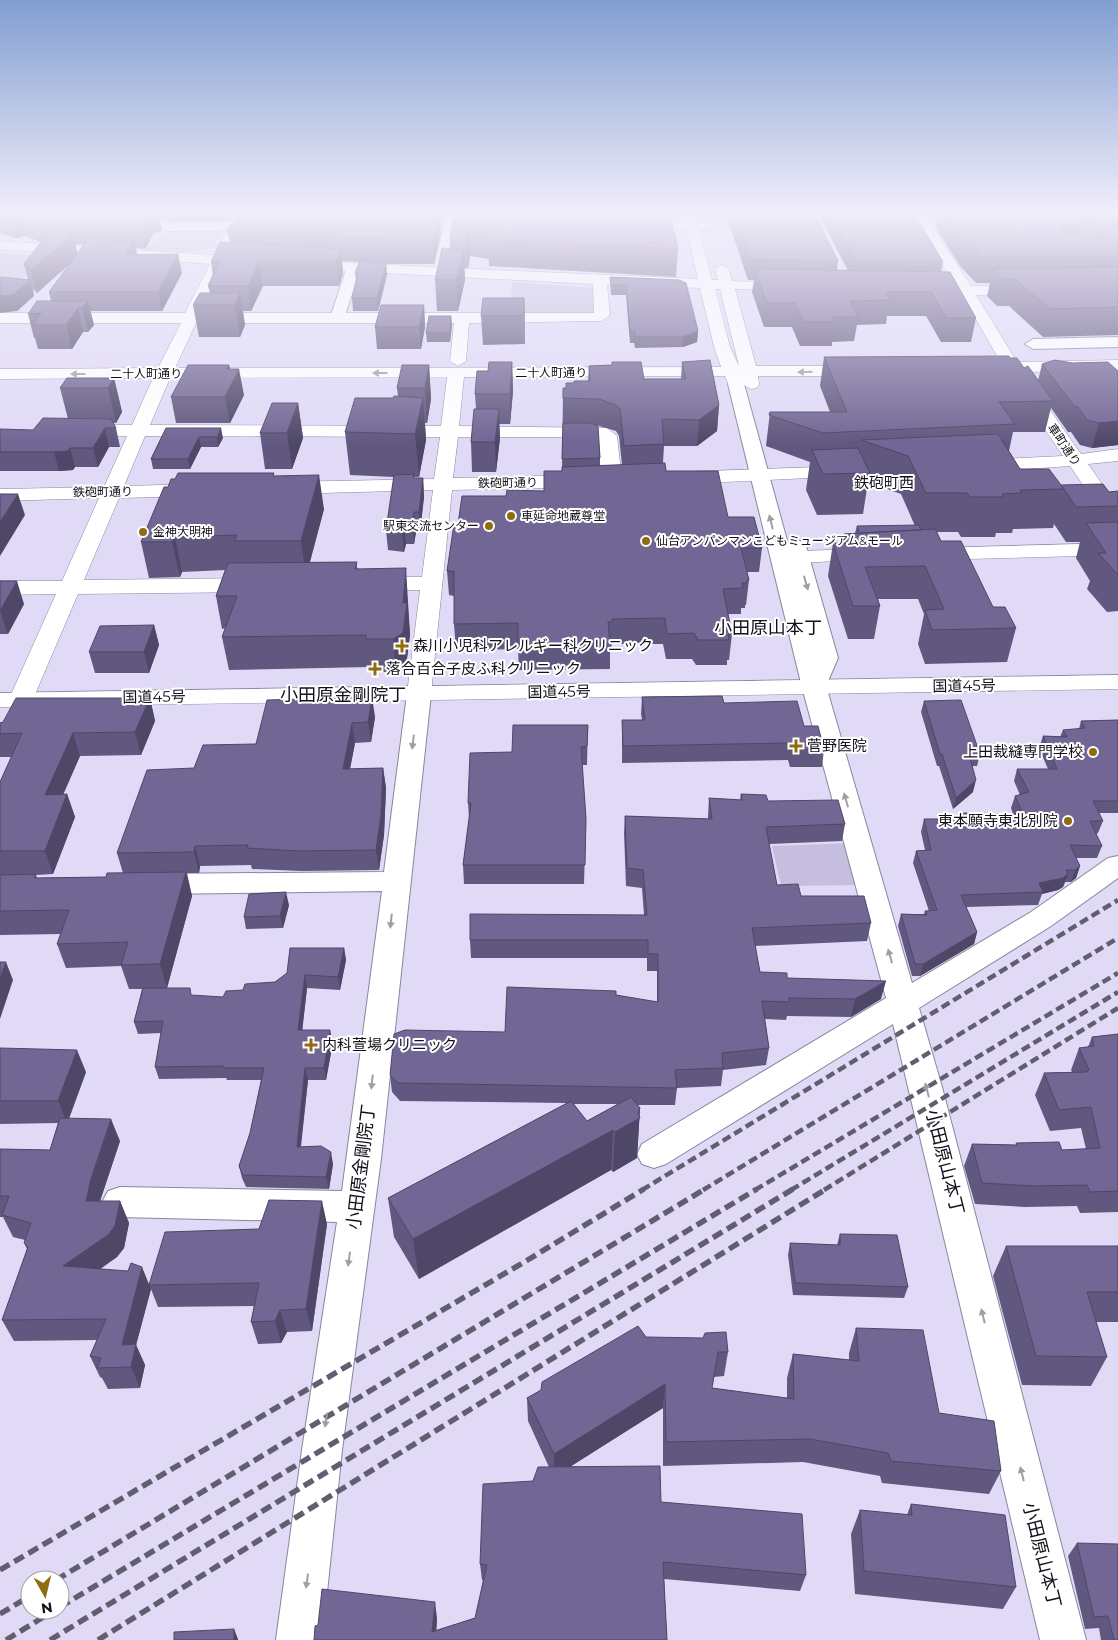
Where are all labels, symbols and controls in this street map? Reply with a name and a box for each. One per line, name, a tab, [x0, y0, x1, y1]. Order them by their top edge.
street label: 二十人町通り	[515, 365, 587, 380]
street label: 二十人町通り	[110, 366, 182, 381]
one-way arrow	[797, 368, 813, 376]
one-way arrow	[372, 369, 388, 377]
one-way arrow	[70, 370, 86, 378]
street label: 車町通り	[1045, 421, 1084, 469]
district label: 鉄砲町西	[854, 473, 914, 492]
street label: 鉄砲町通り	[478, 474, 538, 491]
street label: 鉄砲町通り	[73, 483, 133, 500]
place label: 車延命地蔵尊堂	[521, 508, 605, 523]
marker: 車延命地蔵尊堂	[505, 510, 517, 522]
one-way arrow	[767, 514, 775, 529]
place label: 駅東交流センター	[383, 518, 479, 533]
marker: 駅東交流センター	[483, 520, 495, 532]
place label: 金神大明神	[153, 524, 213, 539]
marker: 金神大明神	[137, 526, 149, 538]
place label: 仙台アンパンマンこどもミュージアム&モール	[656, 533, 903, 548]
marker: 仙台アンパンマンこどもミュージアム&モール	[640, 535, 652, 547]
one-way arrow	[803, 576, 811, 591]
district label: 小田原山本丁	[714, 617, 822, 639]
place label: 森川小児科アレルギー科クリニック	[413, 636, 653, 655]
marker: 森川小児科アレルギー科クリニック	[395, 639, 409, 653]
place label: 落合百合子皮ふ科クリニック	[386, 659, 581, 678]
marker: 落合百合子皮ふ科クリニック	[368, 662, 382, 676]
street label: 国道45号	[932, 675, 996, 696]
street label: 国道45号	[527, 681, 591, 702]
district label: 小田原金剛院丁	[280, 684, 406, 706]
street label: 国道45号	[122, 686, 186, 707]
one-way arrow	[409, 735, 417, 751]
place label: 菅野医院	[807, 736, 867, 755]
marker: 菅野医院	[789, 739, 803, 753]
place label: 上田裁縫専門学校	[963, 742, 1083, 761]
marker: 上田裁縫専門学校	[1087, 746, 1099, 758]
one-way arrow	[841, 792, 849, 807]
place label: 東本願寺東北別院	[938, 811, 1058, 830]
marker: 東本願寺東北別院	[1062, 815, 1074, 827]
one-way arrow	[387, 913, 395, 929]
one-way arrow	[885, 949, 893, 964]
place label: 内科萱場クリニック	[322, 1035, 457, 1054]
marker: 内科萱場クリニック	[304, 1038, 318, 1052]
one-way arrow	[368, 1075, 376, 1091]
one-way arrow	[923, 1083, 931, 1098]
street label: 小田原金剛院丁	[342, 1103, 380, 1231]
street label: 小田原山本丁	[921, 1107, 969, 1217]
one-way arrow	[345, 1252, 353, 1268]
one-way arrow	[979, 1308, 987, 1323]
one-way arrow	[322, 1412, 330, 1428]
one-way arrow	[1018, 1466, 1026, 1481]
street label: 小田原山本丁	[1018, 1500, 1066, 1610]
north arrow	[20, 1570, 70, 1620]
one-way arrow	[302, 1574, 310, 1590]
text: N	[40, 1598, 54, 1618]

